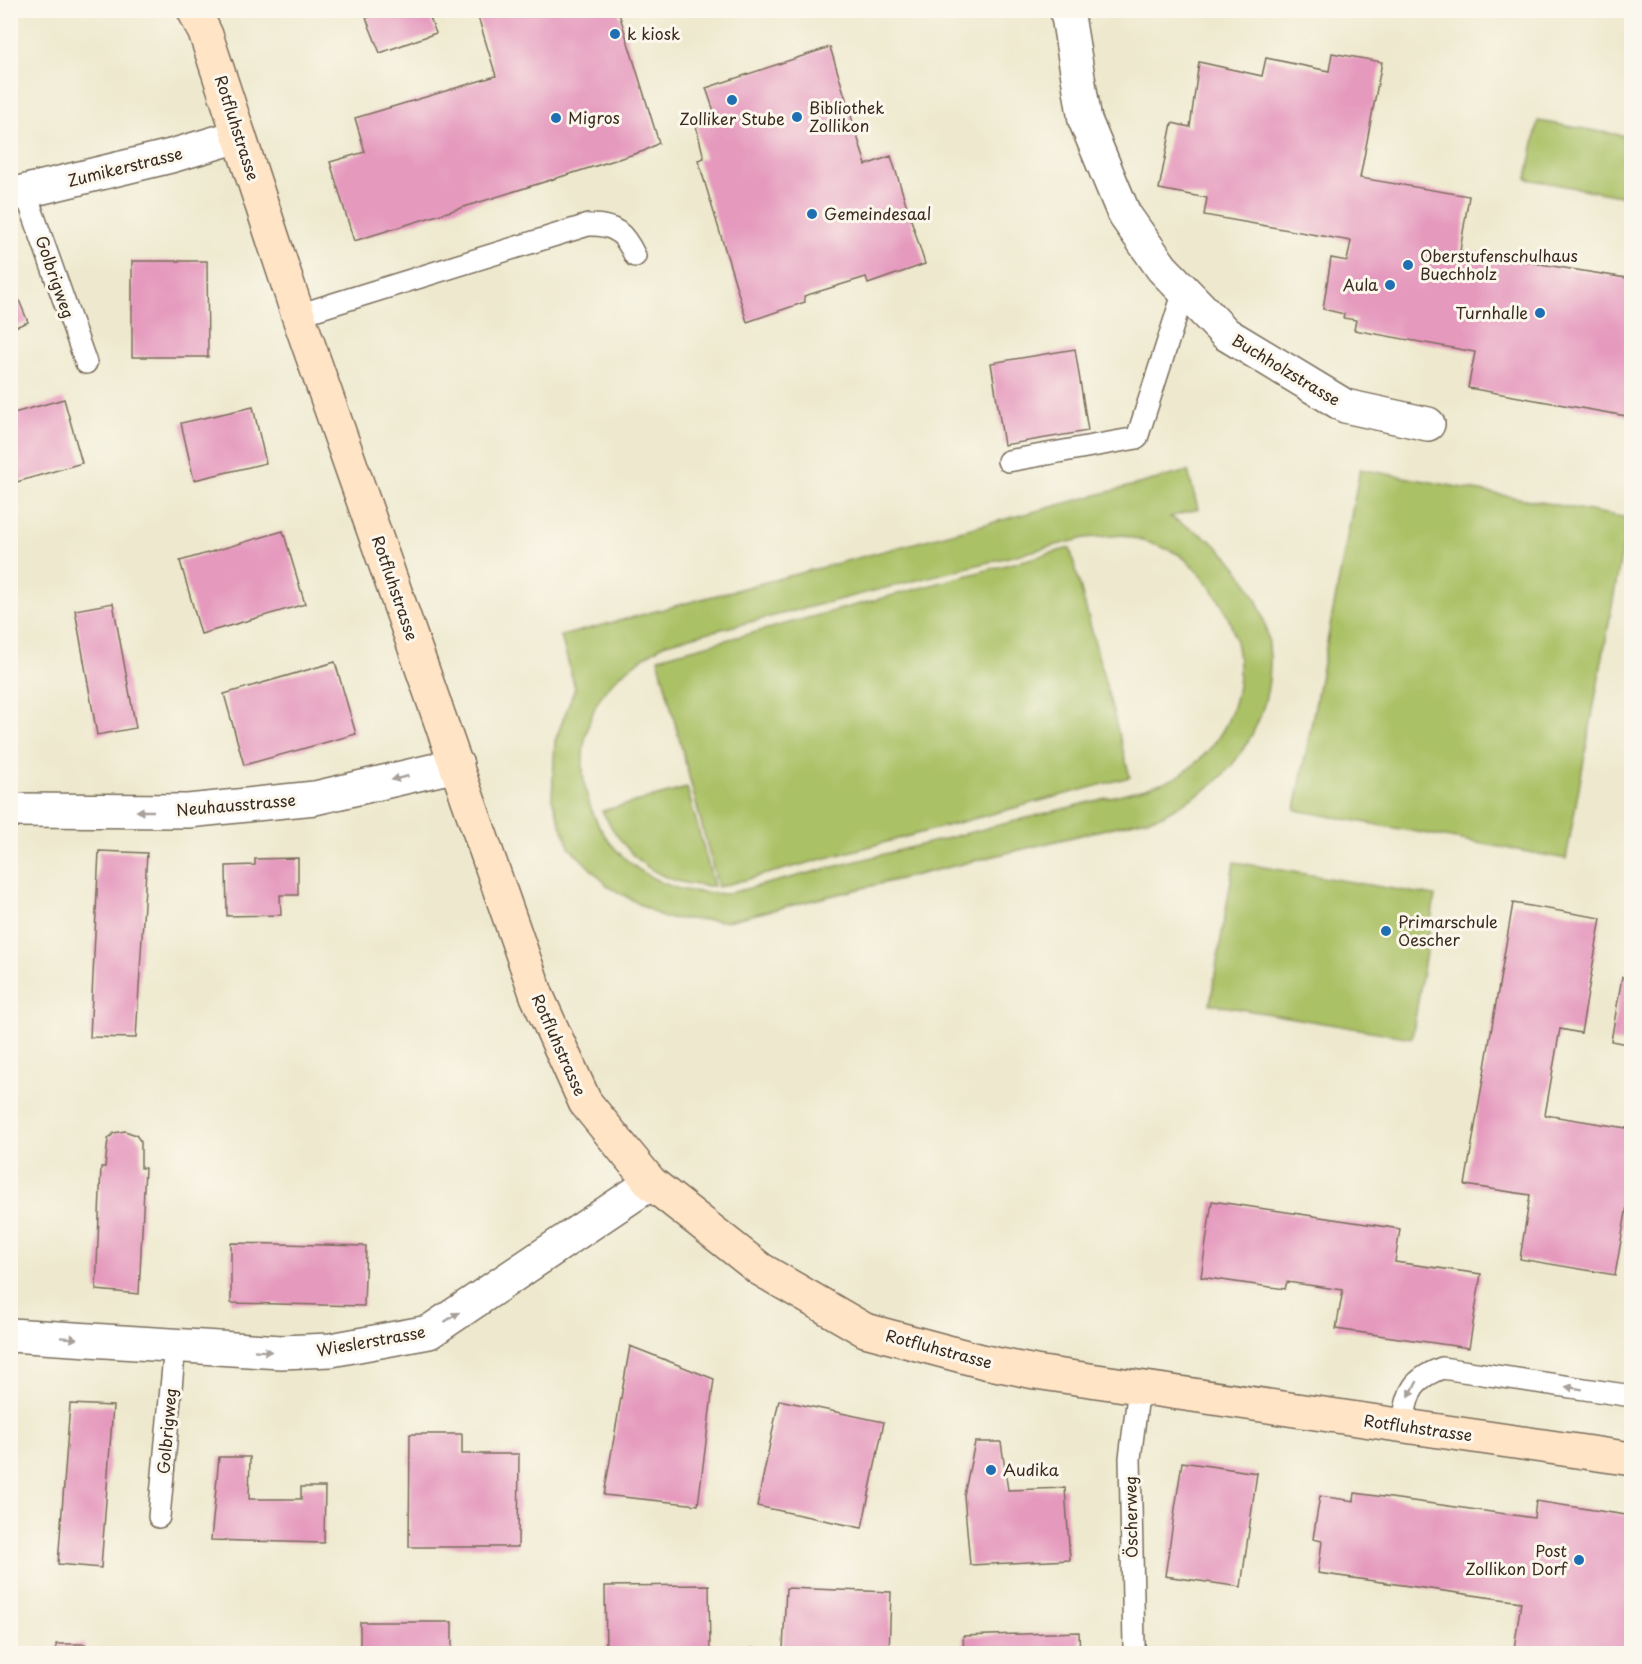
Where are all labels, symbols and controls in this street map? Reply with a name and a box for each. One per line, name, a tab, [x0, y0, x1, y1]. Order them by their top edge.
place label: k kiosk	[627, 21, 680, 45]
marker: k kiosk	[608, 27, 622, 41]
street label: Rotfluhstrasse	[210, 72, 266, 183]
marker: Zolliker Stube	[725, 93, 739, 107]
place label: Bibliothek Zollikon	[809, 95, 884, 137]
place label: Migros	[568, 105, 620, 129]
place label: Zolliker Stube	[679, 106, 785, 130]
marker: Bibliothek Zollikon	[790, 110, 804, 124]
marker: Migros	[549, 111, 563, 125]
street label: Zumikerstrasse	[65, 140, 185, 192]
place label: Gemeindesaal	[824, 201, 931, 225]
marker: Gemeindesaal	[805, 207, 819, 221]
street label: Golbrigweg	[31, 232, 81, 321]
place label: Oberstufenschulhaus Buechholz	[1420, 243, 1578, 285]
marker: Oberstufenschulhaus Buechholz	[1401, 258, 1415, 272]
place label: Aula	[1343, 272, 1378, 296]
marker: Aula	[1383, 278, 1397, 292]
place label: Turnhalle	[1456, 300, 1528, 324]
marker: Turnhalle	[1533, 306, 1547, 320]
street label: Buchholzstrasse	[1228, 327, 1345, 411]
street label: Rotfluhstrasse	[367, 532, 425, 643]
one-way arrow	[391, 773, 410, 783]
street label: Neuhausstrasse	[175, 787, 297, 821]
one-way arrow	[136, 806, 155, 816]
place label: Primarschule Oescher	[1398, 909, 1498, 951]
marker: Primarschule Oescher	[1379, 924, 1393, 938]
street label: Rotfluhstrasse	[527, 990, 593, 1099]
one-way arrow	[444, 1312, 460, 1323]
street label: Wieslerstrasse	[315, 1319, 427, 1361]
street label: Rotfluhstrasse	[883, 1322, 995, 1374]
one-way arrow	[59, 1334, 78, 1343]
one-way arrow	[254, 1346, 273, 1356]
one-way arrow	[1408, 1381, 1418, 1398]
one-way arrow	[1564, 1383, 1583, 1392]
street label: Golbrigweg	[150, 1387, 182, 1475]
street label: Rotfluhstrasse	[1362, 1408, 1474, 1447]
place label: Audika	[1003, 1457, 1059, 1481]
marker: Audika	[984, 1463, 998, 1477]
street label: Öscherweg	[1117, 1476, 1143, 1558]
place label: Post Zollikon Dorf	[1465, 1538, 1569, 1580]
marker: Post Zollikon Dorf	[1572, 1553, 1586, 1567]

